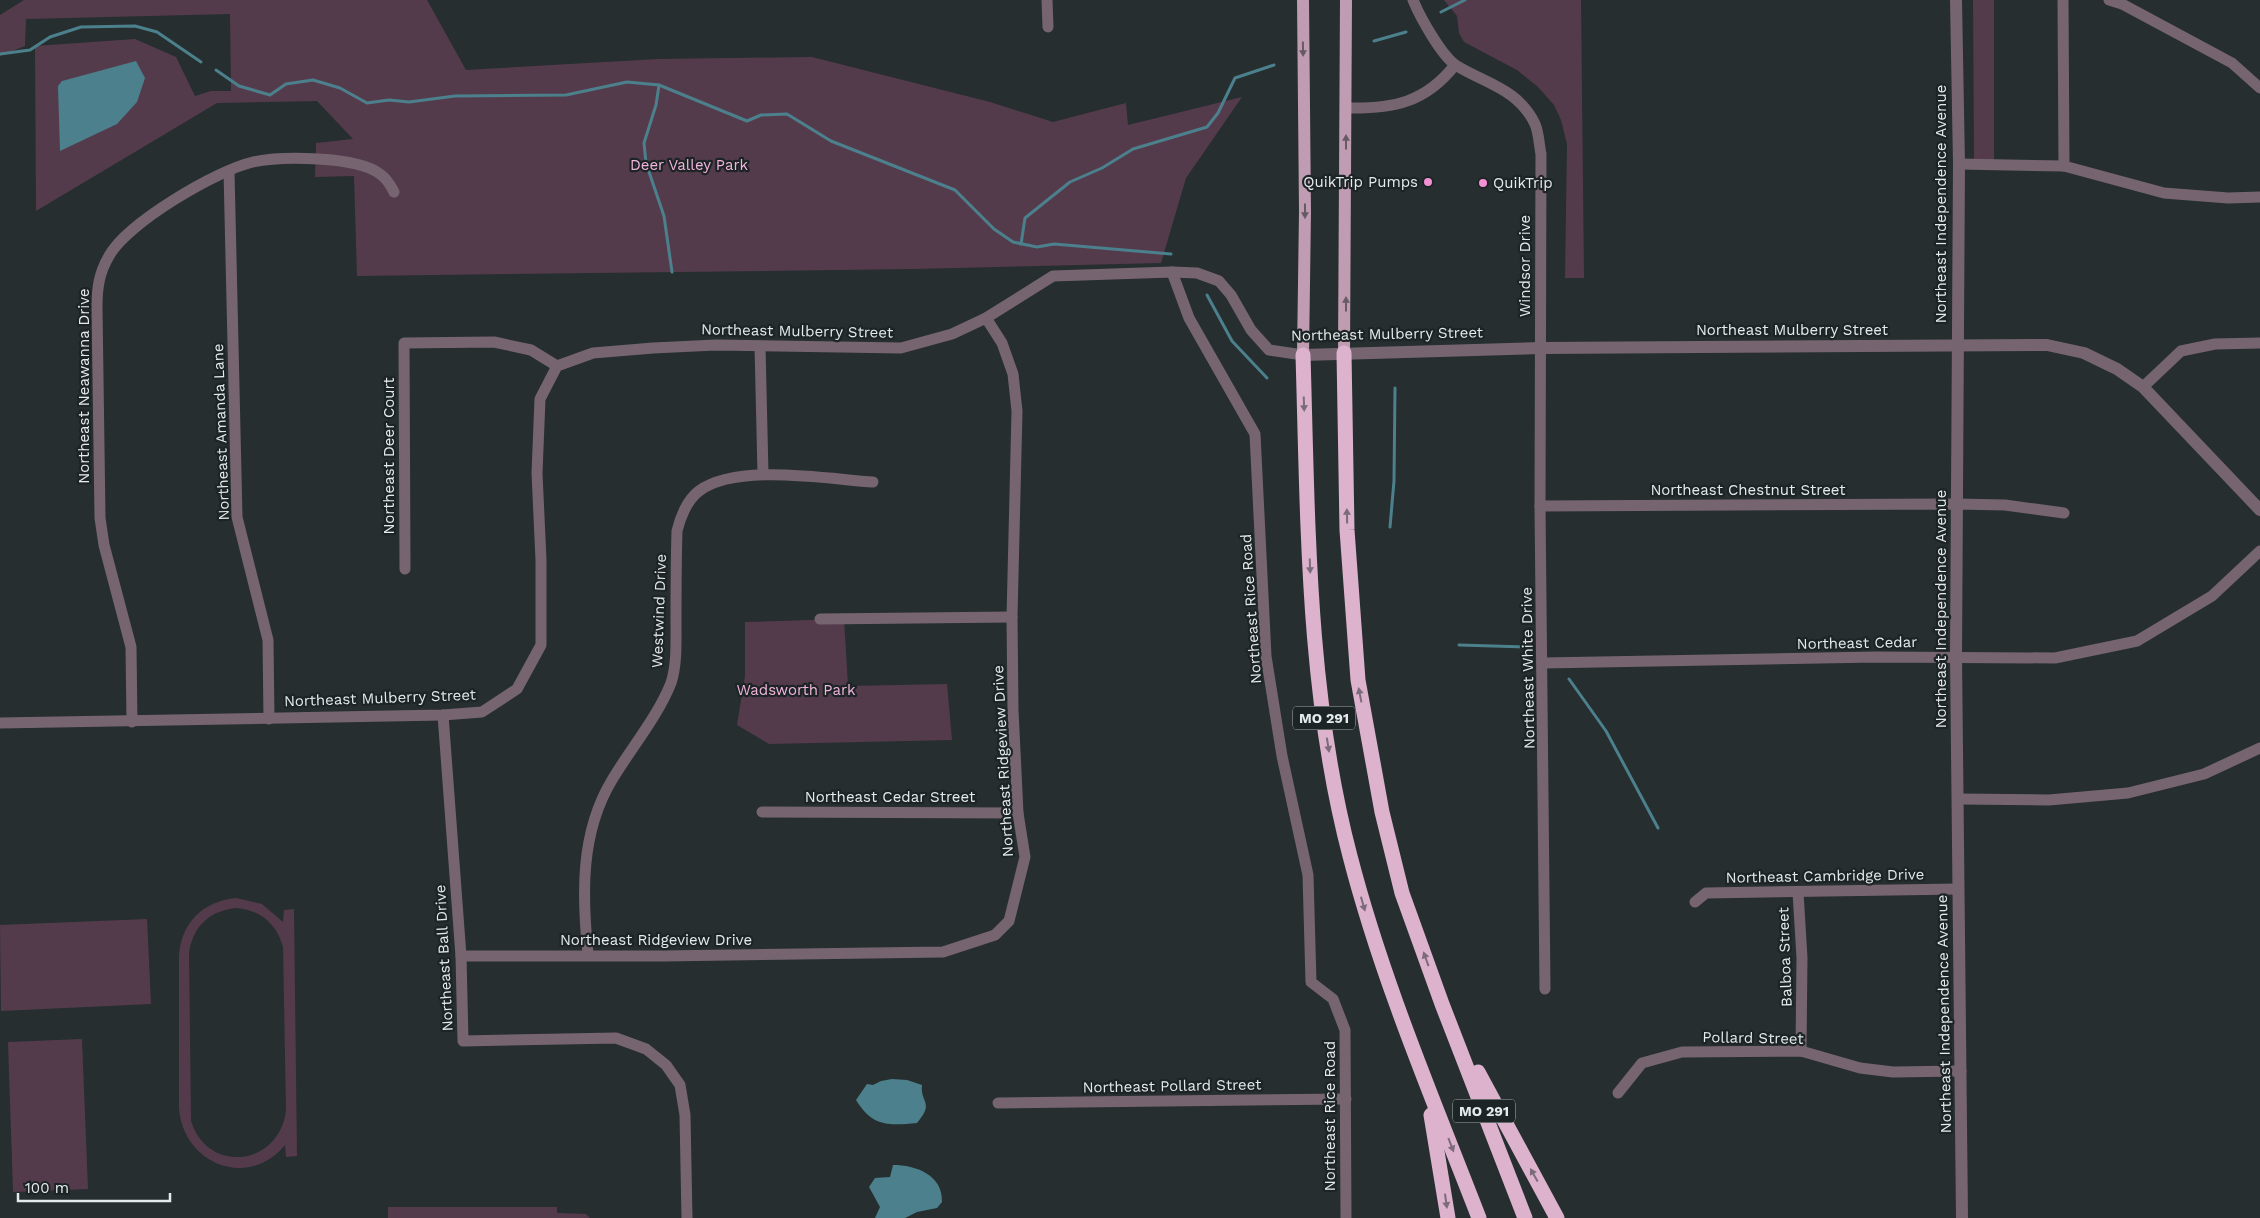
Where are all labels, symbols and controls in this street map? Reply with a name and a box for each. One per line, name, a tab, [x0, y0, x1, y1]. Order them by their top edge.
one-way arrow	[1299, 41, 1307, 57]
street label: Northeast Independence Avenue	[1932, 85, 1950, 323]
one-way arrow	[1342, 134, 1350, 150]
park label: Deer Valley Park	[630, 156, 749, 174]
place label: QuikTrip Pumps	[1303, 173, 1418, 191]
place label: QuikTrip	[1493, 174, 1553, 192]
marker: QuikTrip Pumps	[1422, 176, 1434, 188]
marker: QuikTrip	[1477, 177, 1489, 189]
one-way arrow	[1301, 203, 1309, 219]
street label: Windsor Drive	[1516, 215, 1534, 317]
street label: Northeast Neawanna Drive	[75, 288, 93, 484]
one-way arrow	[1342, 296, 1350, 312]
street label: Northeast Mulberry Street	[701, 320, 894, 342]
street label: Northeast Mulberry Street	[1696, 321, 1889, 339]
street label: Northeast Mulberry Street	[1291, 323, 1484, 345]
street label: Northeast Amanda Lane	[209, 343, 233, 521]
street label: Northeast Deer Court	[380, 377, 398, 535]
one-way arrow	[1301, 396, 1309, 412]
street label: Northeast Chestnut Street	[1650, 481, 1846, 499]
street label: Northeast Independence Avenue	[1932, 490, 1950, 728]
one-way arrow	[1343, 507, 1351, 523]
street label: Northeast Rice Road	[1237, 533, 1265, 685]
street label: Westwind Drive	[648, 554, 670, 668]
one-way arrow	[1306, 558, 1314, 574]
street label: Northeast White Drive	[1518, 587, 1538, 749]
street label: Northeast Cedar	[1797, 633, 1917, 653]
street label: Northeast Ridgeview Drive	[989, 665, 1017, 857]
park label: Wadsworth Park	[736, 681, 856, 699]
street label: Northeast Mulberry Street	[284, 686, 477, 710]
one-way arrow	[1356, 687, 1364, 703]
road number: MO 291	[1293, 706, 1355, 730]
one-way arrow	[1325, 737, 1333, 753]
street label: Northeast Cedar Street	[805, 788, 976, 806]
street label: Northeast Cambridge Drive	[1726, 865, 1924, 887]
street label: Northeast Ball Drive	[431, 884, 457, 1032]
street label: Northeast Independence Avenue	[1933, 895, 1955, 1133]
one-way arrow	[1360, 896, 1368, 911]
street label: Balboa Street	[1774, 906, 1796, 1007]
street label: Northeast Ridgeview Drive	[560, 931, 752, 949]
one-way arrow	[1422, 951, 1429, 966]
street label: Pollard Street	[1702, 1028, 1804, 1048]
street label: Northeast Rice Road	[1321, 1041, 1339, 1191]
street label: Northeast Pollard Street	[1082, 1075, 1262, 1097]
road number: MO 291	[1453, 1100, 1515, 1122]
one-way arrow	[1447, 1138, 1455, 1153]
one-way arrow	[1529, 1169, 1538, 1182]
scale bar	[18, 1170, 170, 1202]
text: 100 m	[25, 1179, 69, 1197]
one-way arrow	[1442, 1193, 1450, 1209]

